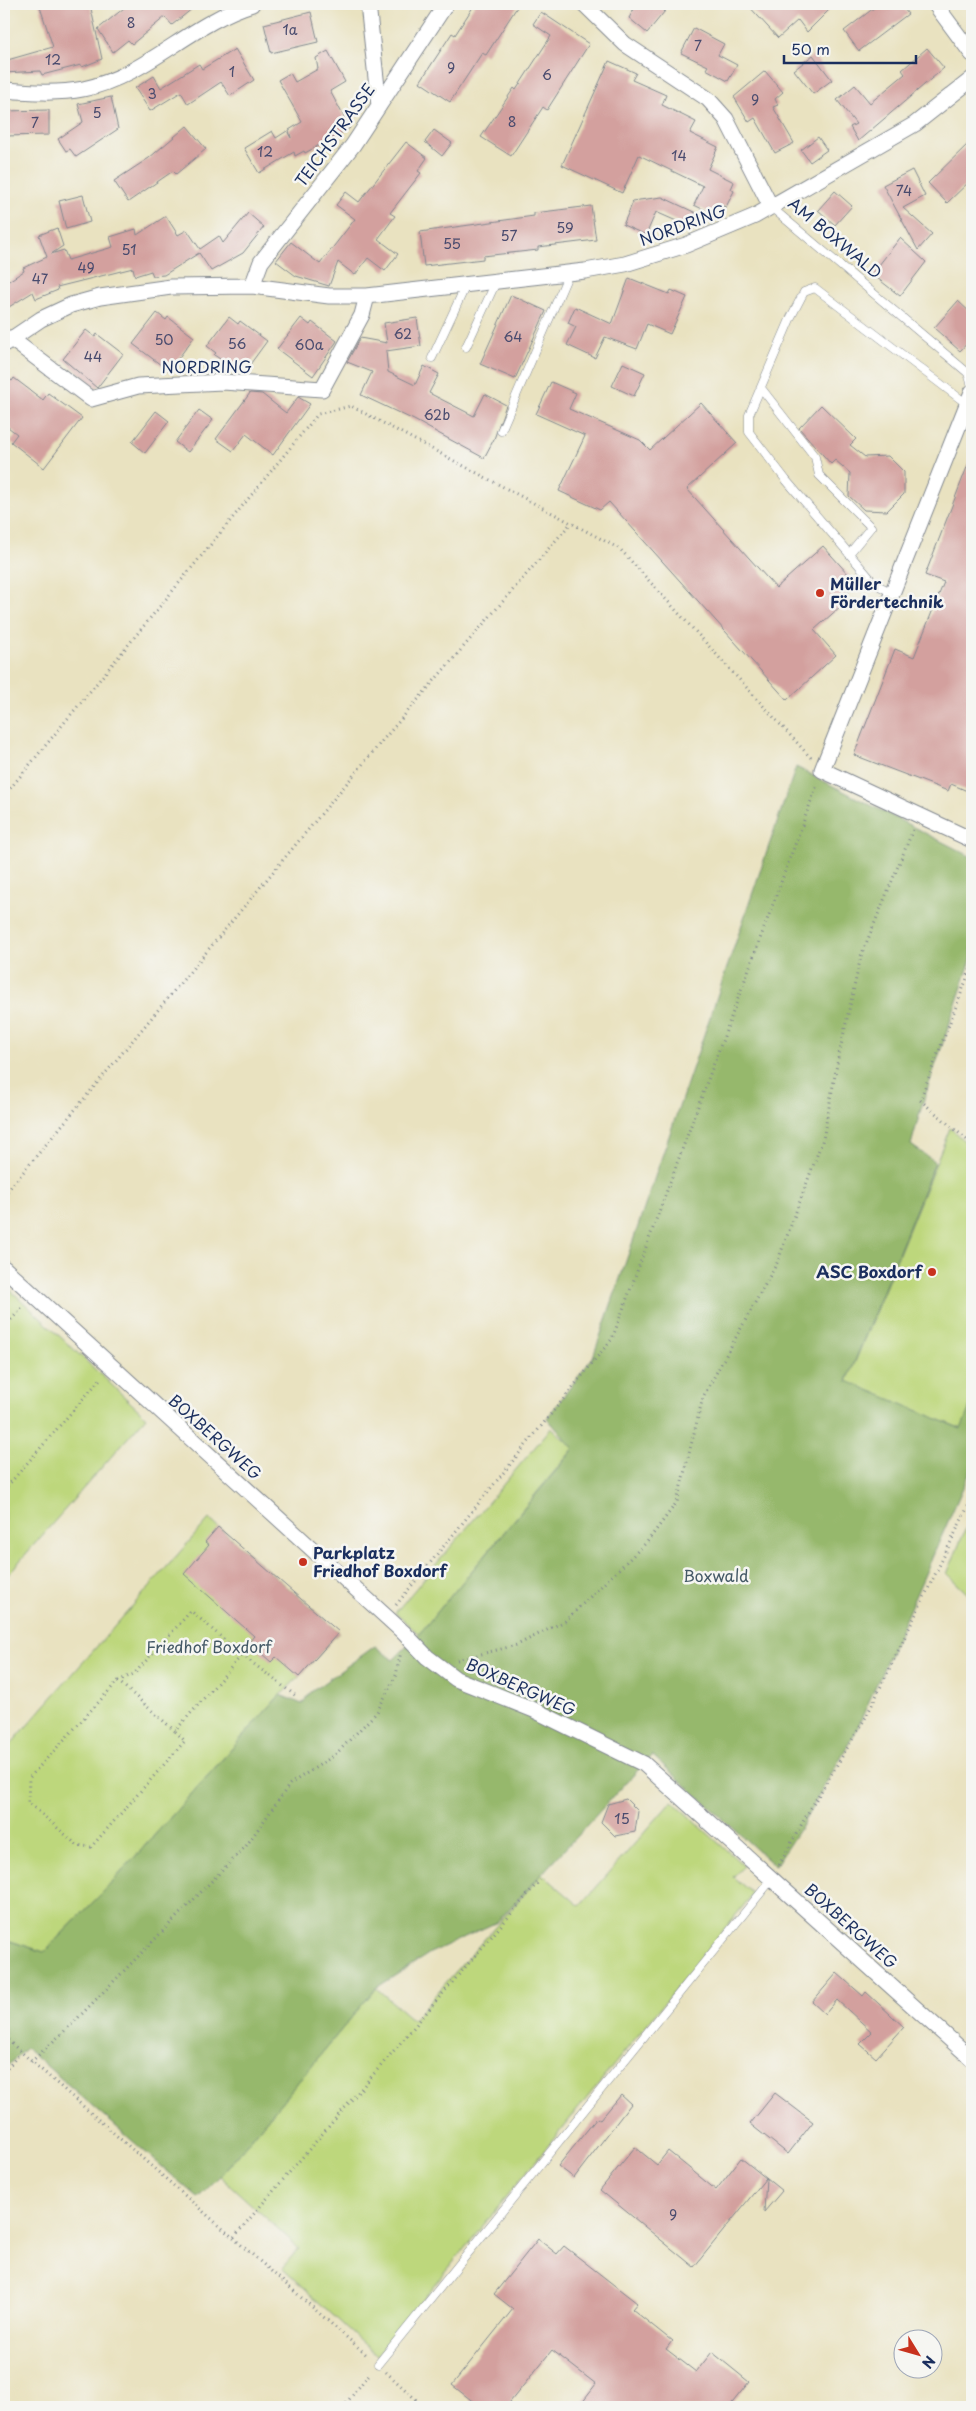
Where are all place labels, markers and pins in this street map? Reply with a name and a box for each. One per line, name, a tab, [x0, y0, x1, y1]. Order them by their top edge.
place label: Müller Fördertechnik	[830, 571, 944, 613]
marker: Müller Fördertechnik	[814, 587, 826, 599]
place label: ASC Boxdorf	[816, 1259, 924, 1283]
marker: ASC Boxdorf	[926, 1266, 938, 1278]
place label: Parkplatz Friedhof Boxdorf	[313, 1540, 449, 1582]
marker: Parkplatz Friedhof Boxdorf	[297, 1556, 309, 1568]

